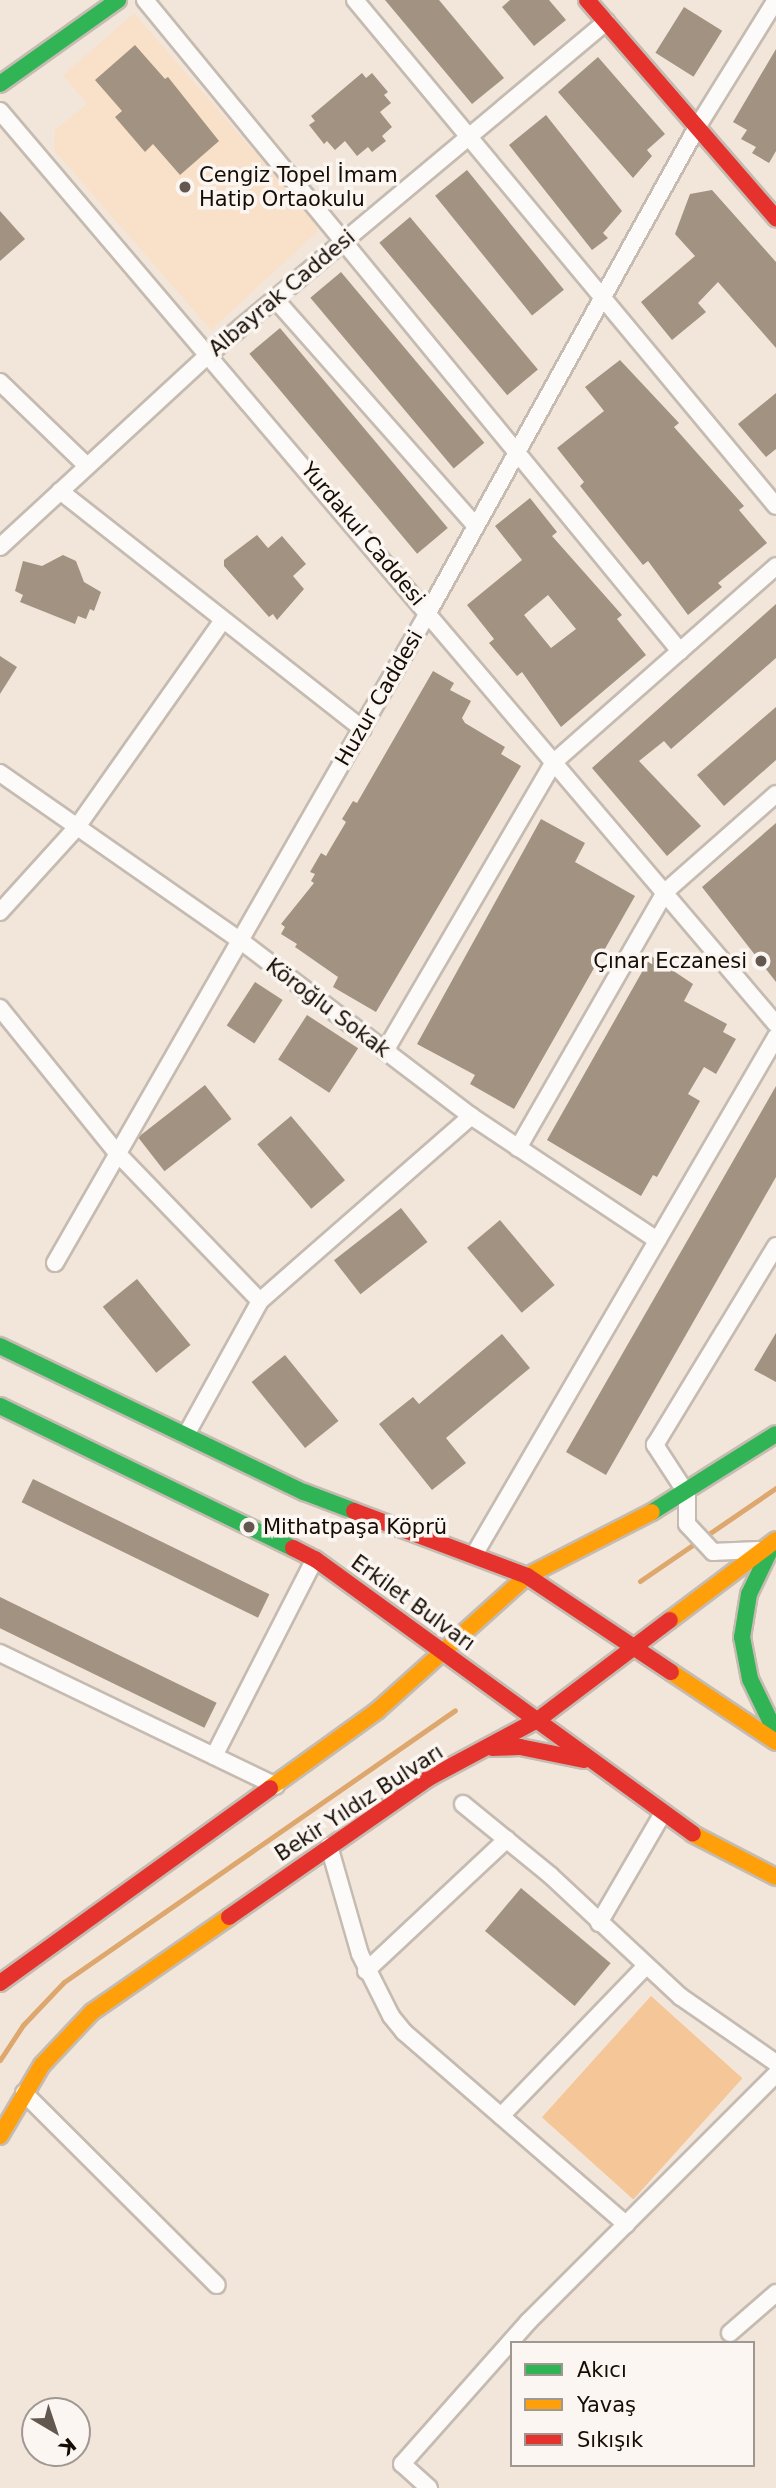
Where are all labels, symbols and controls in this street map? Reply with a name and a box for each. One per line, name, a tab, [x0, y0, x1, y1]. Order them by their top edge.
place label: Cengiz Topel İmam Hatip Ortaokulu	[199, 162, 398, 212]
marker: Cengiz Topel İmam Hatip Ortaokulu	[177, 179, 193, 195]
street label: Albayrak Caddesi	[204, 225, 360, 361]
street label: Yurdakul Caddesi	[296, 457, 430, 611]
street label: Huzur Caddesi	[330, 626, 428, 770]
place label: Çınar Eczanesi	[593, 948, 747, 974]
street label: Köroğlu Sokak	[261, 953, 395, 1063]
marker: Çınar Eczanesi	[753, 953, 769, 969]
place label: Mithatpaşa Köprü	[263, 1514, 447, 1540]
marker: Mithatpaşa Köprü	[241, 1519, 257, 1535]
street label: Erkilet Bulvarı	[346, 1550, 480, 1656]
street label: Bekir Yıldız Bulvarı	[270, 1739, 448, 1867]
legend	[510, 2341, 755, 2467]
text: Akıcı	[577, 2358, 627, 2382]
text: Yavaş	[577, 2393, 636, 2417]
north arrow	[21, 2397, 91, 2467]
text: Sıkışık	[577, 2428, 643, 2452]
text: K	[55, 2434, 81, 2460]

